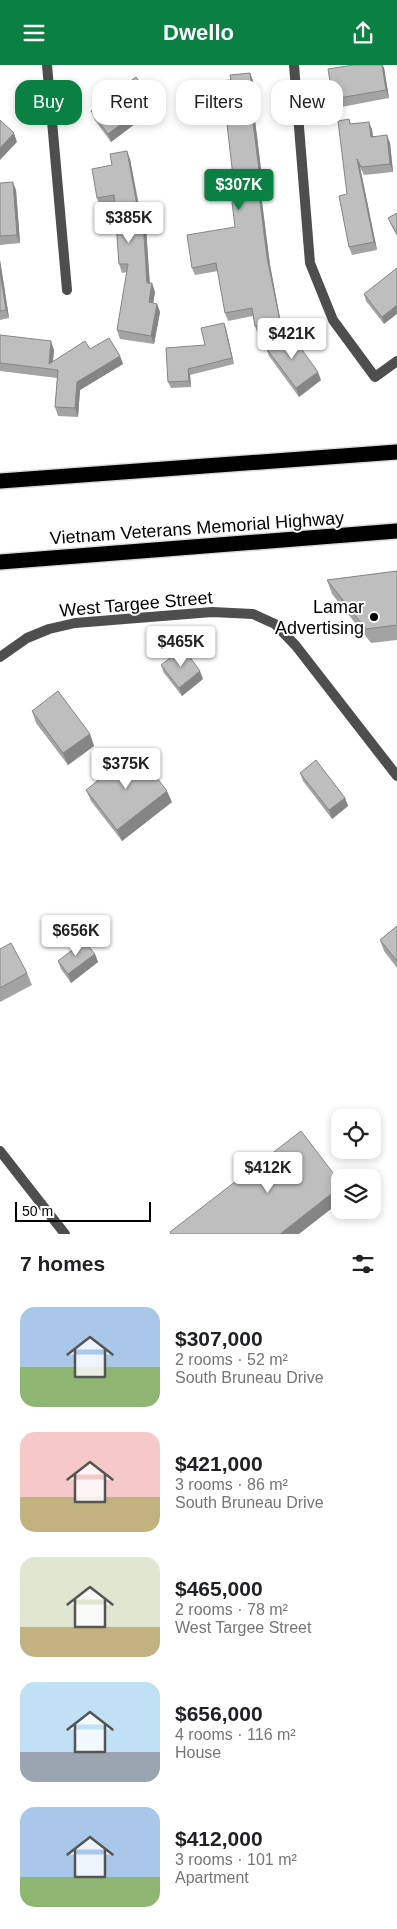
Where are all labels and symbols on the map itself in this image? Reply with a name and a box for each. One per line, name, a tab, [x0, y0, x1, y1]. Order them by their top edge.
pin: $307K	[204, 169, 274, 211]
pin: $385K	[94, 201, 164, 244]
pin: $421K	[257, 317, 327, 360]
street label: Vietnam Veterans Memorial Highway	[49, 508, 345, 548]
street label: West Targee Street	[59, 587, 213, 621]
place label: Lamar Advertising	[275, 597, 364, 638]
marker: Lamar Advertising	[368, 611, 380, 623]
pin: $465K	[146, 625, 216, 668]
pin: $375K	[91, 747, 161, 790]
pin: $656K	[41, 915, 111, 957]
pin: $412K	[233, 1151, 303, 1194]
scale bar	[15, 1199, 151, 1222]

